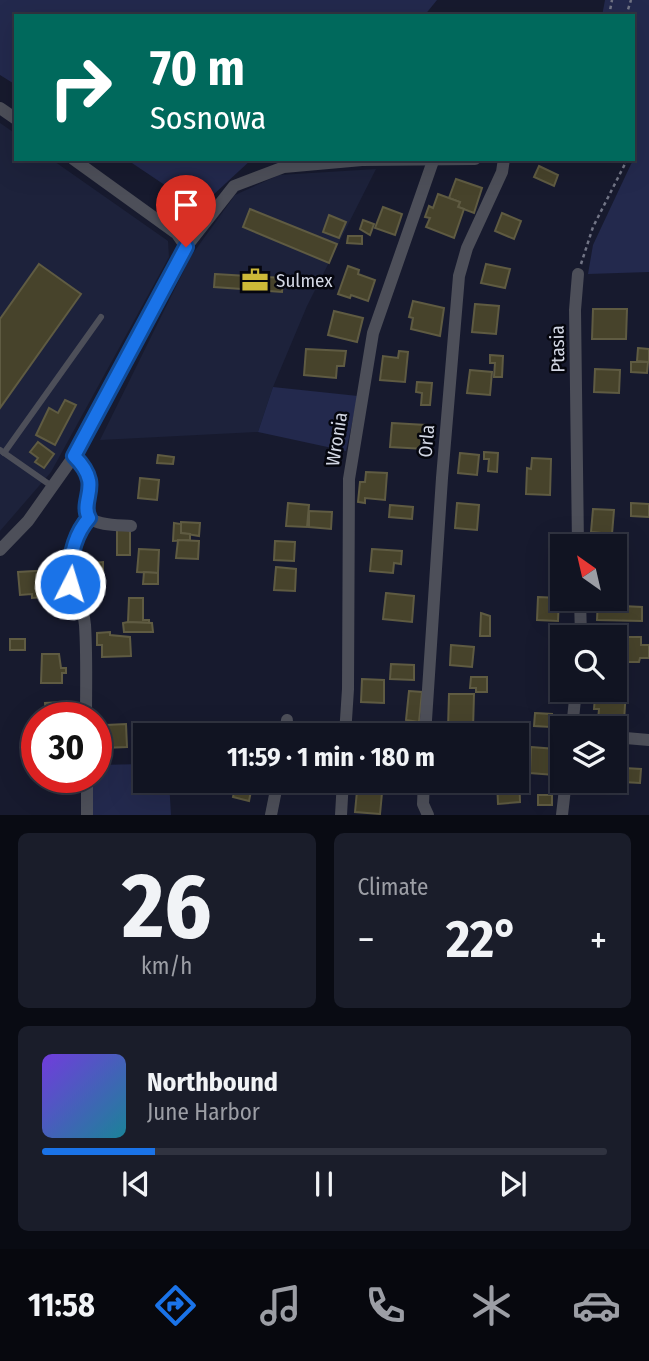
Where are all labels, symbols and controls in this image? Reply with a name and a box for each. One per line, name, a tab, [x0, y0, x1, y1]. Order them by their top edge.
text: 70 m	[150, 39, 245, 98]
icon: right	[35, 42, 126, 133]
text: Sosnowa	[150, 99, 266, 137]
pin	[156, 175, 216, 247]
icon: arrive	[167, 186, 205, 224]
office icon: Sulmex	[240, 265, 270, 295]
place label: Sulmex	[276, 269, 333, 292]
street label: Ptasia	[546, 325, 569, 373]
street label: Wronia	[321, 410, 352, 468]
street label: Orla	[414, 424, 439, 458]
north arrow	[550, 534, 626, 611]
map controls	[550, 534, 627, 793]
position arrow	[33, 547, 107, 621]
button: search	[550, 625, 627, 702]
speed limit sign: 30	[21, 702, 112, 793]
button: layers	[550, 716, 627, 793]
text: 11:59 · 1 min · 180 m	[227, 742, 435, 773]
text: 26	[122, 852, 212, 961]
text: Climate	[358, 873, 428, 901]
text: 22°	[446, 908, 518, 971]
text: −	[358, 917, 375, 963]
text: +	[590, 917, 607, 963]
text: km/h	[141, 952, 192, 980]
text: Northbound	[147, 1067, 278, 1098]
text: June Harbor	[147, 1098, 260, 1126]
icon: previous	[117, 1165, 155, 1203]
icon: pause	[305, 1165, 343, 1203]
icon: next	[494, 1165, 532, 1203]
icon: directions	[151, 1281, 200, 1330]
icon: music	[256, 1281, 305, 1330]
icon: phone	[361, 1281, 410, 1330]
icon: climate	[467, 1281, 516, 1330]
icon: car	[572, 1281, 621, 1330]
text: 11:58	[28, 1286, 95, 1324]

